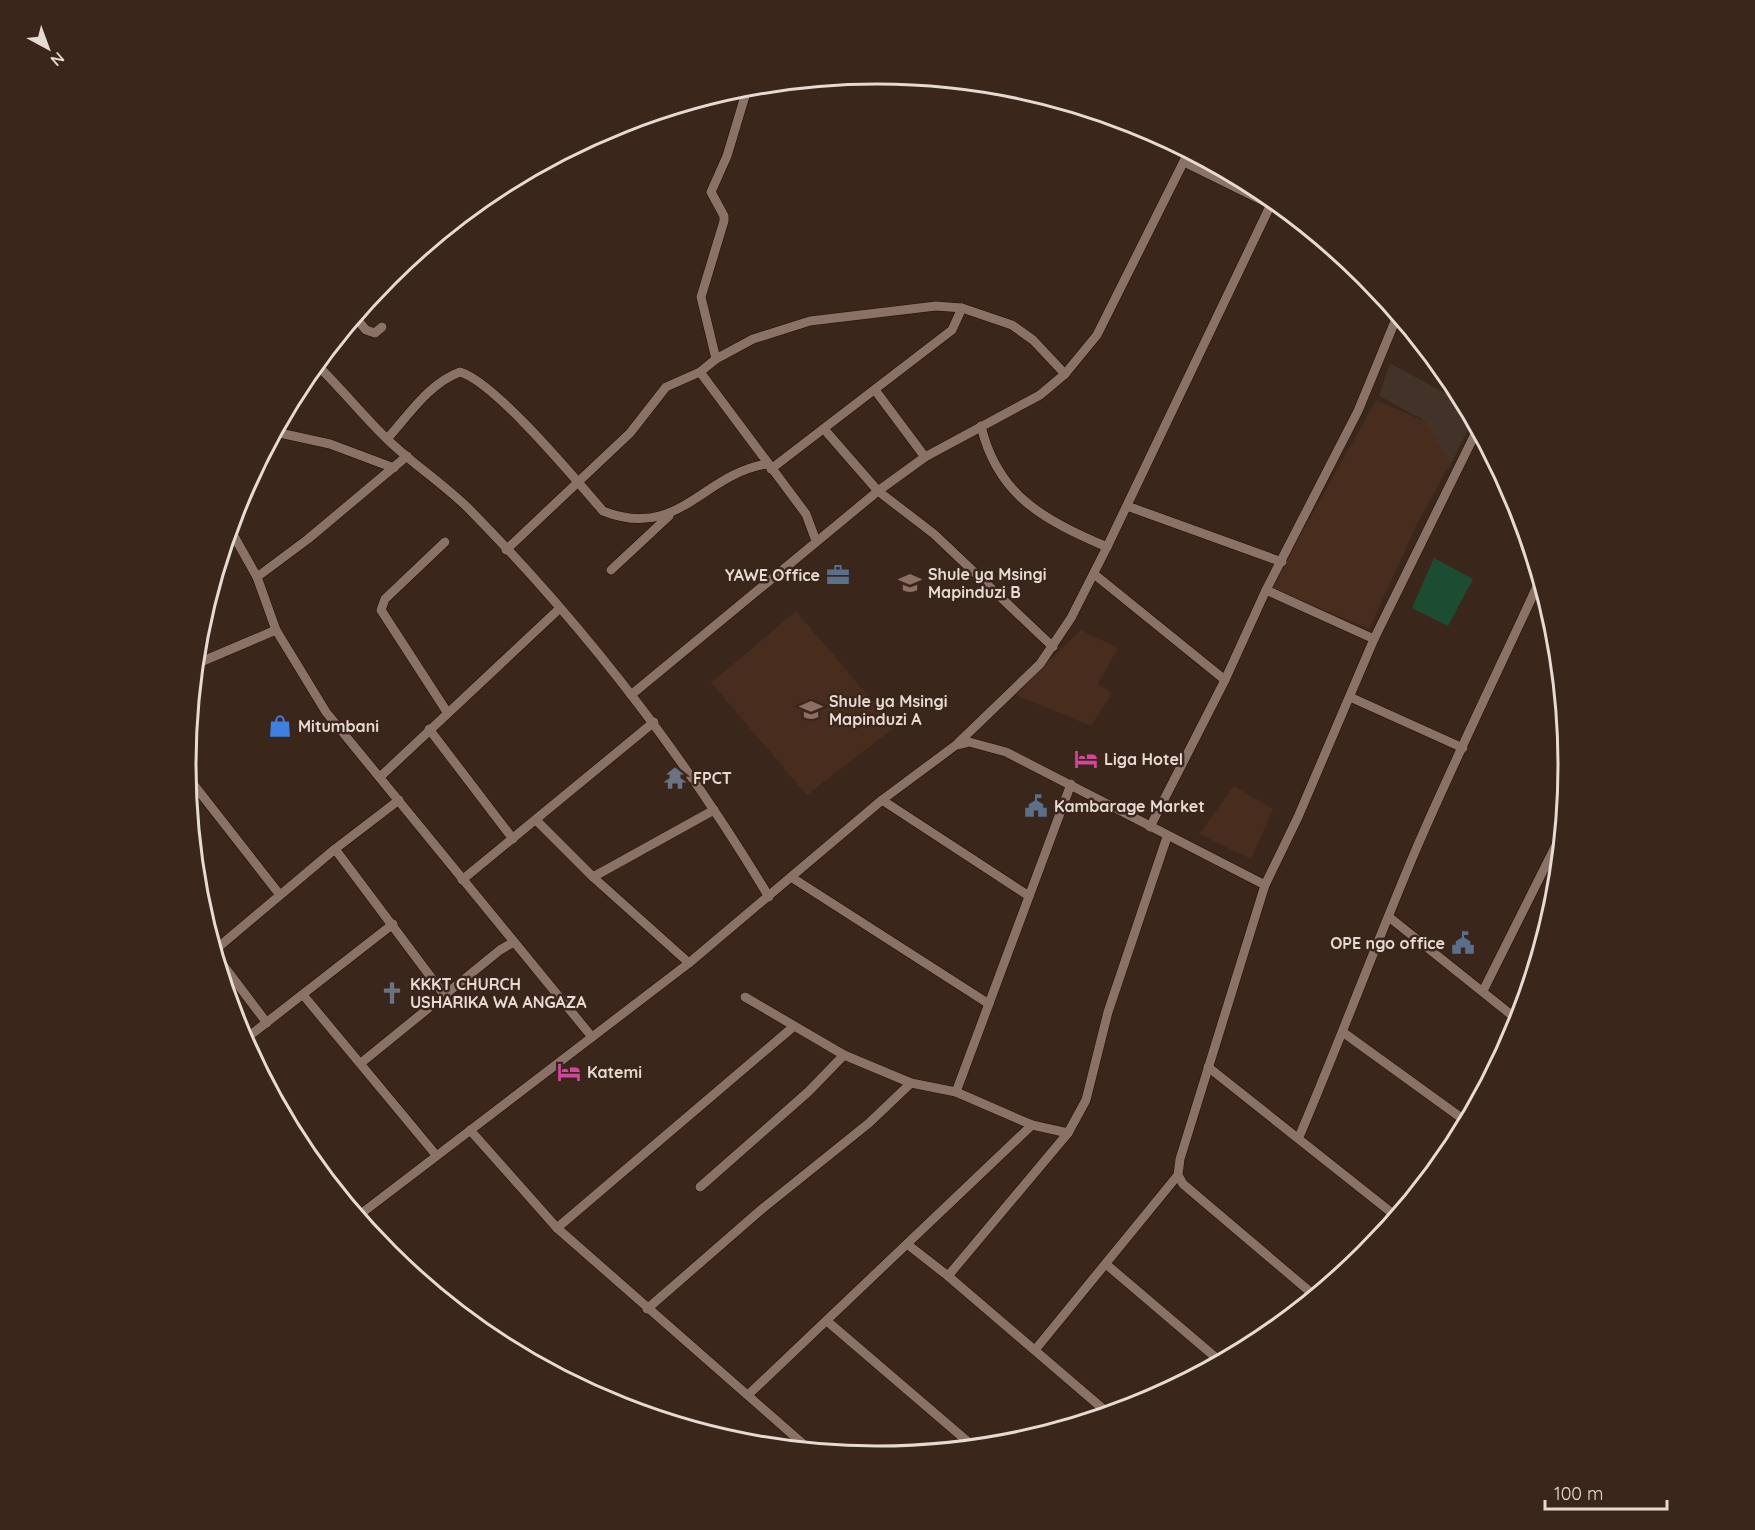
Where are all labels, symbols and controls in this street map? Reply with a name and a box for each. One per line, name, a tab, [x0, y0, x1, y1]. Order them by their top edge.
north arrow	[18, 18, 78, 78]
text: N	[47, 48, 69, 71]
office icon: YAWE Office	[825, 562, 851, 588]
place label: Shule ya Msingi Mapinduzi B	[928, 564, 1046, 602]
place label: YAWE Office	[725, 565, 820, 585]
school or university icon: Shule ya Msingi Mapinduzi B	[897, 570, 923, 596]
place label: Shule ya Msingi Mapinduzi A	[829, 691, 947, 729]
school or university icon: Shule ya Msingi Mapinduzi A	[798, 697, 824, 723]
shop icon: Mitumbani	[267, 713, 293, 739]
place label: Mitumbani	[298, 716, 379, 736]
hotel icon: Liga Hotel	[1073, 746, 1099, 772]
place label: Liga Hotel	[1104, 749, 1183, 769]
temple icon: FPCT	[662, 765, 688, 791]
place label: FPCT	[693, 768, 732, 788]
public building icon: Kambarage Market	[1023, 793, 1049, 819]
place label: Kambarage Market	[1054, 796, 1205, 816]
public building icon: OPE ngo office	[1450, 930, 1476, 956]
place label: OPE ngo office	[1330, 933, 1445, 953]
place label: KKKT CHURCH USHARIKA WA ANGAZA	[410, 974, 587, 1012]
church icon: KKKT CHURCH USHARIKA WA ANGAZA	[379, 980, 405, 1006]
hotel icon: Katemi	[556, 1059, 582, 1085]
place label: Katemi	[587, 1062, 642, 1082]
scale bar	[1545, 1473, 1666, 1511]
text: 100 m	[1554, 1482, 1603, 1505]

